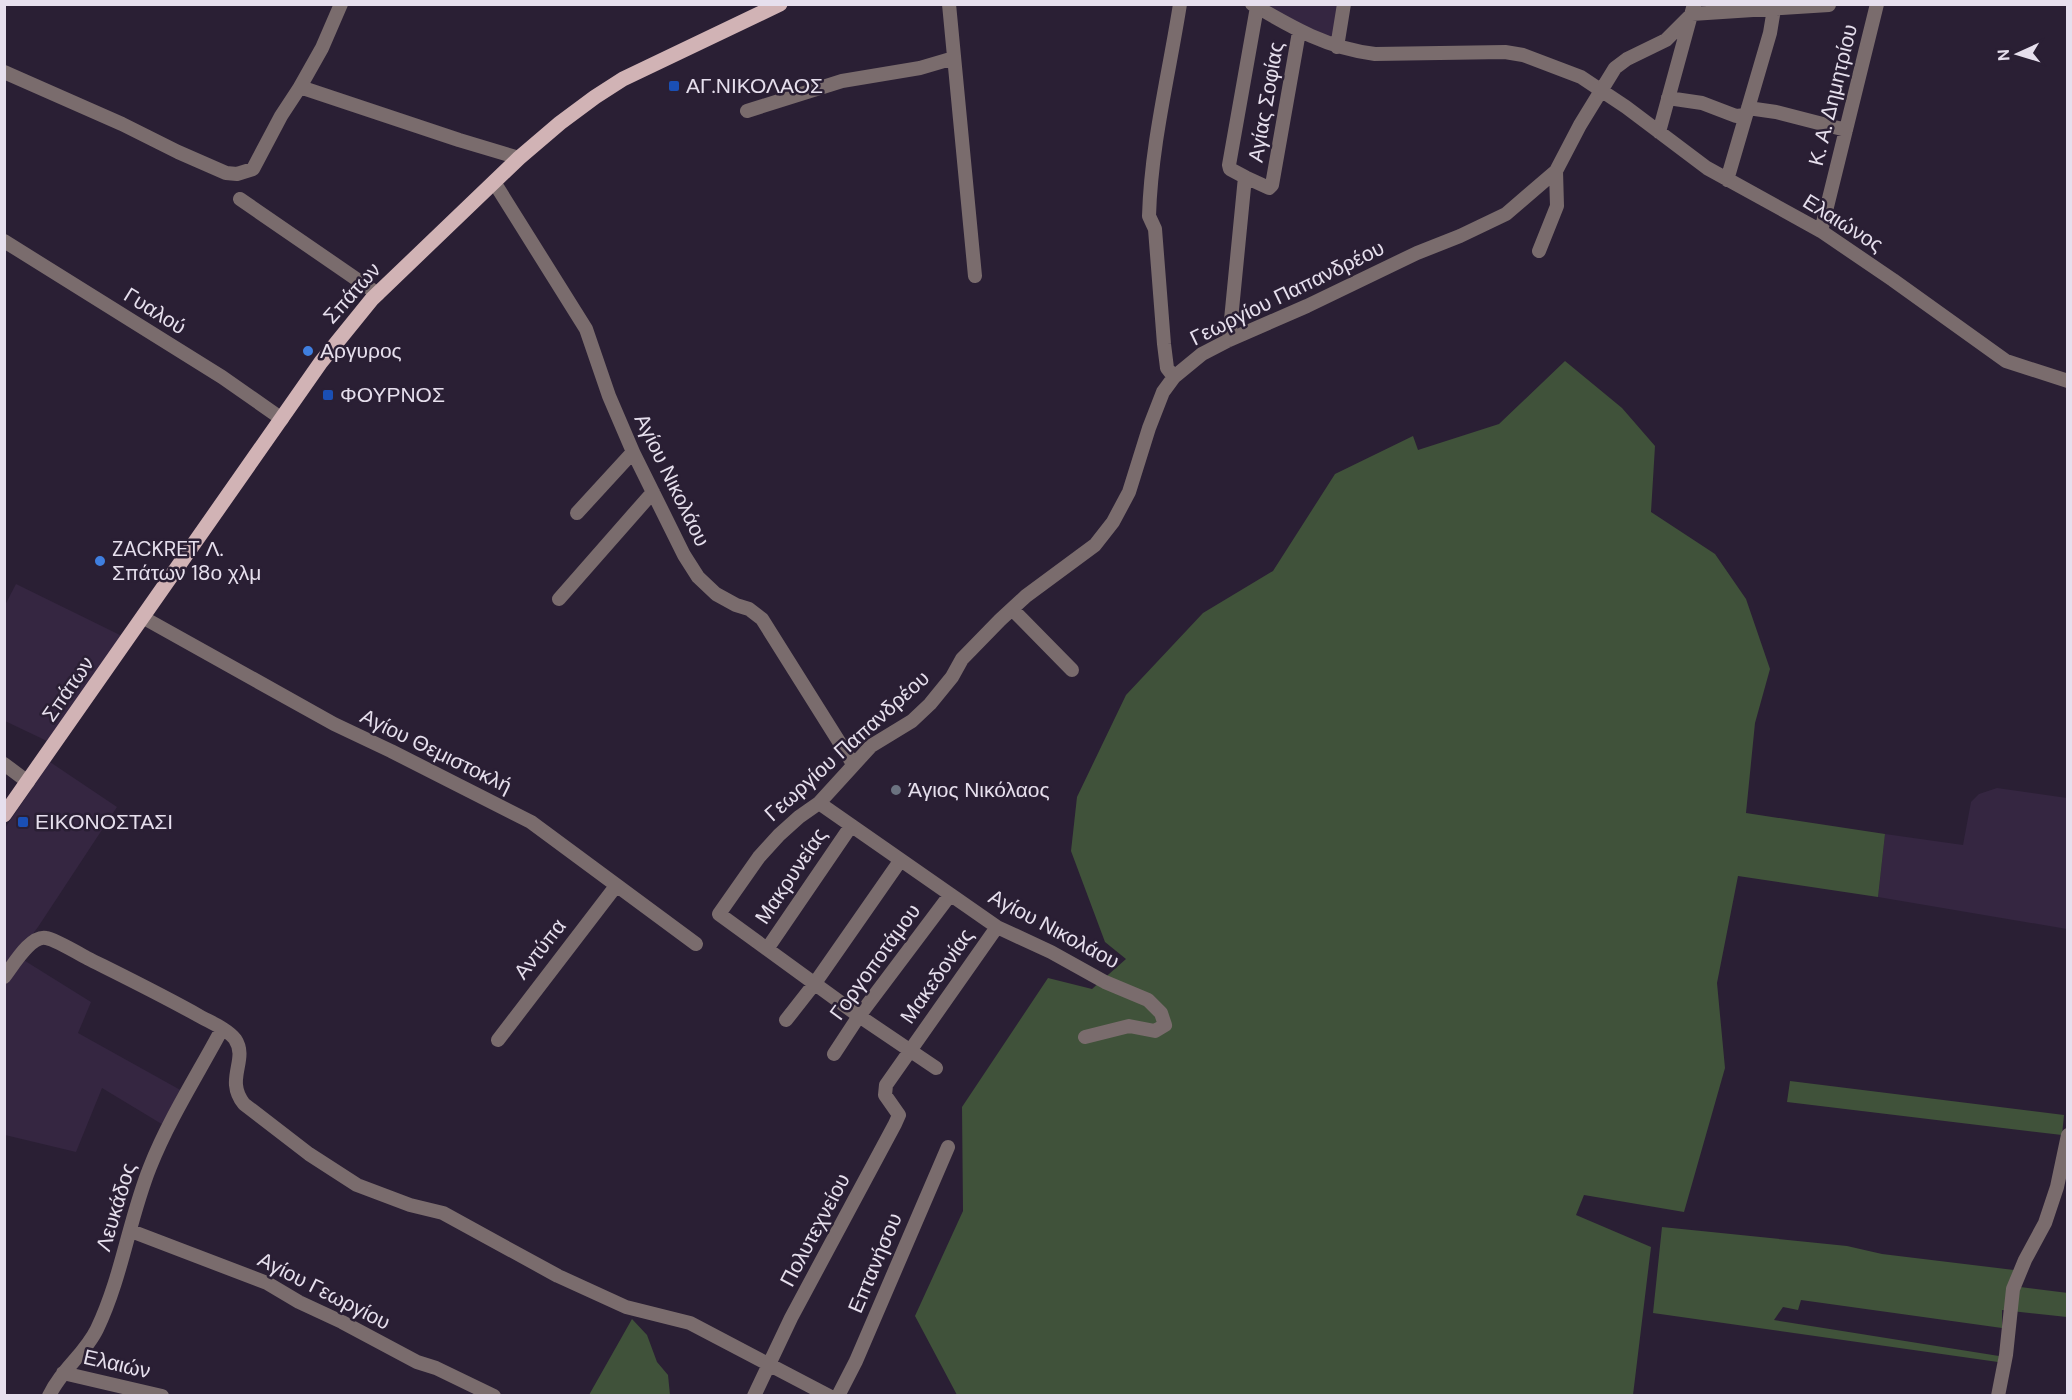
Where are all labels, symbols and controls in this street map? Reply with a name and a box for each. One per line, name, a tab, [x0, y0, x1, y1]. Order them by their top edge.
street label: Κ. Α. Δημητρίου	[1802, 21, 1864, 169]
north arrow	[1988, 24, 2048, 84]
street label: Αγίας Σοφίας	[1242, 40, 1290, 164]
text: N	[1993, 48, 2014, 62]
place label: ΑΓ.ΝΙΚΟΛΑΟΣ	[686, 72, 823, 100]
marker: ΑΓ.ΝΙΚΟΛΑΟΣ	[667, 79, 681, 93]
street label: Ελαιώνος	[1798, 187, 1888, 259]
street label: Γεωργίου Παπανδρέου	[1185, 234, 1389, 352]
street label: Σπάτων	[317, 256, 387, 330]
street label: Γυαλού	[119, 281, 191, 341]
place label: Αργυρος	[320, 337, 402, 365]
marker: Αργυρος	[301, 344, 315, 358]
place label: ΦΟΥΡΝΟΣ	[340, 381, 445, 409]
marker: ΦΟΥΡΝΟΣ	[321, 388, 335, 402]
street label: Αγίου Νικολάου	[628, 409, 716, 551]
place label: ZACKRET Λ. Σπάτων 18ο χλμ	[112, 535, 261, 587]
marker: ZACKRET Λ. Σπάτων 18ο χλμ	[93, 554, 107, 568]
street label: Σπάτων	[35, 651, 101, 727]
street label: Γεωργίου Παπανδρέου	[759, 664, 935, 828]
street label: Αγίου Θεμιστοκλή	[356, 702, 516, 800]
place label: Άγιος Νικόλαος	[908, 776, 1050, 804]
marker: Άγιος Νικόλαος	[889, 783, 903, 797]
place label: ΕΙΚΟΝΟΣΤΑΣΙ	[35, 808, 173, 836]
marker: ΕΙΚΟΝΟΣΤΑΣΙ	[16, 815, 30, 829]
street label: Μακρυνείας	[749, 822, 833, 930]
street label: Αγίου Νικολάου	[984, 883, 1124, 975]
street label: Γοργοποτάμου	[823, 898, 927, 1026]
street label: Αντύπα	[508, 913, 572, 985]
street label: Μακεδονίας	[894, 923, 980, 1029]
street label: Λευκάδος	[89, 1160, 143, 1254]
street label: Πολυτεχνείου	[773, 1169, 857, 1291]
street label: Επτανήσου	[841, 1209, 909, 1317]
street label: Αγίου Γεωργίου	[253, 1246, 395, 1336]
street label: Ελαιών	[81, 1343, 153, 1385]

